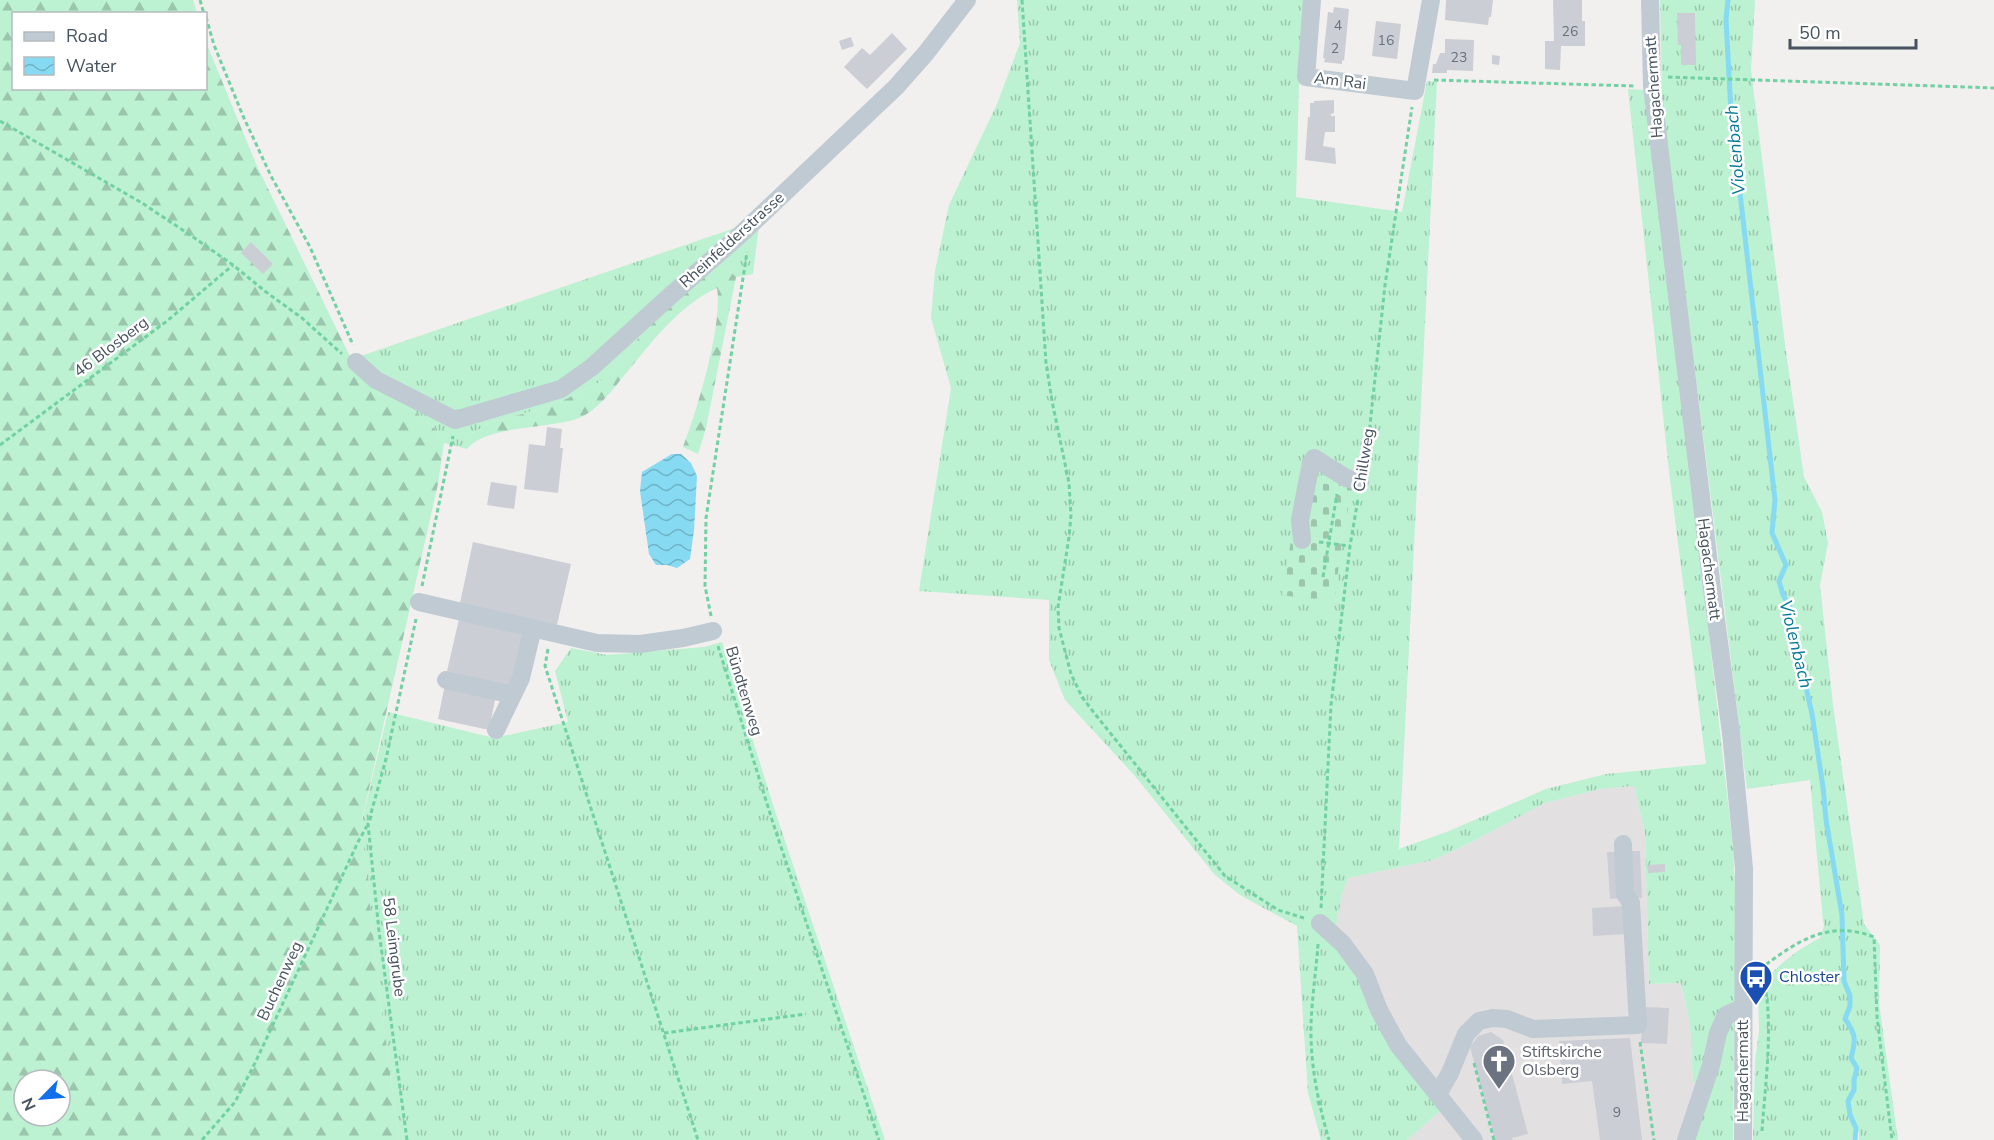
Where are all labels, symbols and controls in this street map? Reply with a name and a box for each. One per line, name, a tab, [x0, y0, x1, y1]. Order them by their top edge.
legend	[12, 12, 207, 90]
scale bar	[1790, 12, 1916, 50]
house number: 4	[1334, 16, 1342, 35]
text: 50 m	[1799, 21, 1841, 45]
house number: 26	[1562, 22, 1578, 41]
text: Road	[66, 24, 108, 48]
house number: 16	[1378, 31, 1394, 50]
street label: Hagachermatt	[1639, 35, 1669, 139]
house number: 2	[1331, 39, 1339, 58]
house number: 23	[1451, 48, 1467, 67]
text: Water	[66, 54, 117, 78]
street label: Am Rai	[1313, 67, 1367, 95]
water label: Violenbach	[1719, 104, 1751, 196]
street label: Rheinfelderstrasse	[675, 187, 789, 293]
street label: 46 Blosberg	[69, 312, 153, 382]
street label: Chillweg	[1348, 427, 1380, 493]
street label: Hagachermatt	[1692, 517, 1726, 622]
water label: Violenbach	[1773, 597, 1819, 691]
street label: Bündtenweg	[720, 644, 768, 738]
street label: 58 Leimgrube	[377, 896, 411, 998]
street label: Buchenweg	[252, 938, 308, 1024]
bus stop icon: Chloster	[1738, 959, 1774, 1006]
place label: Chloster	[1779, 966, 1840, 988]
street label: Hagachermatt	[1732, 1019, 1754, 1122]
place label: Stiftskirche Olsberg	[1522, 1041, 1602, 1081]
church icon: Stiftskirche Olsberg	[1481, 1043, 1517, 1090]
north arrow	[12, 1068, 72, 1128]
text: N	[17, 1094, 42, 1114]
house number: 9	[1613, 1103, 1621, 1122]

